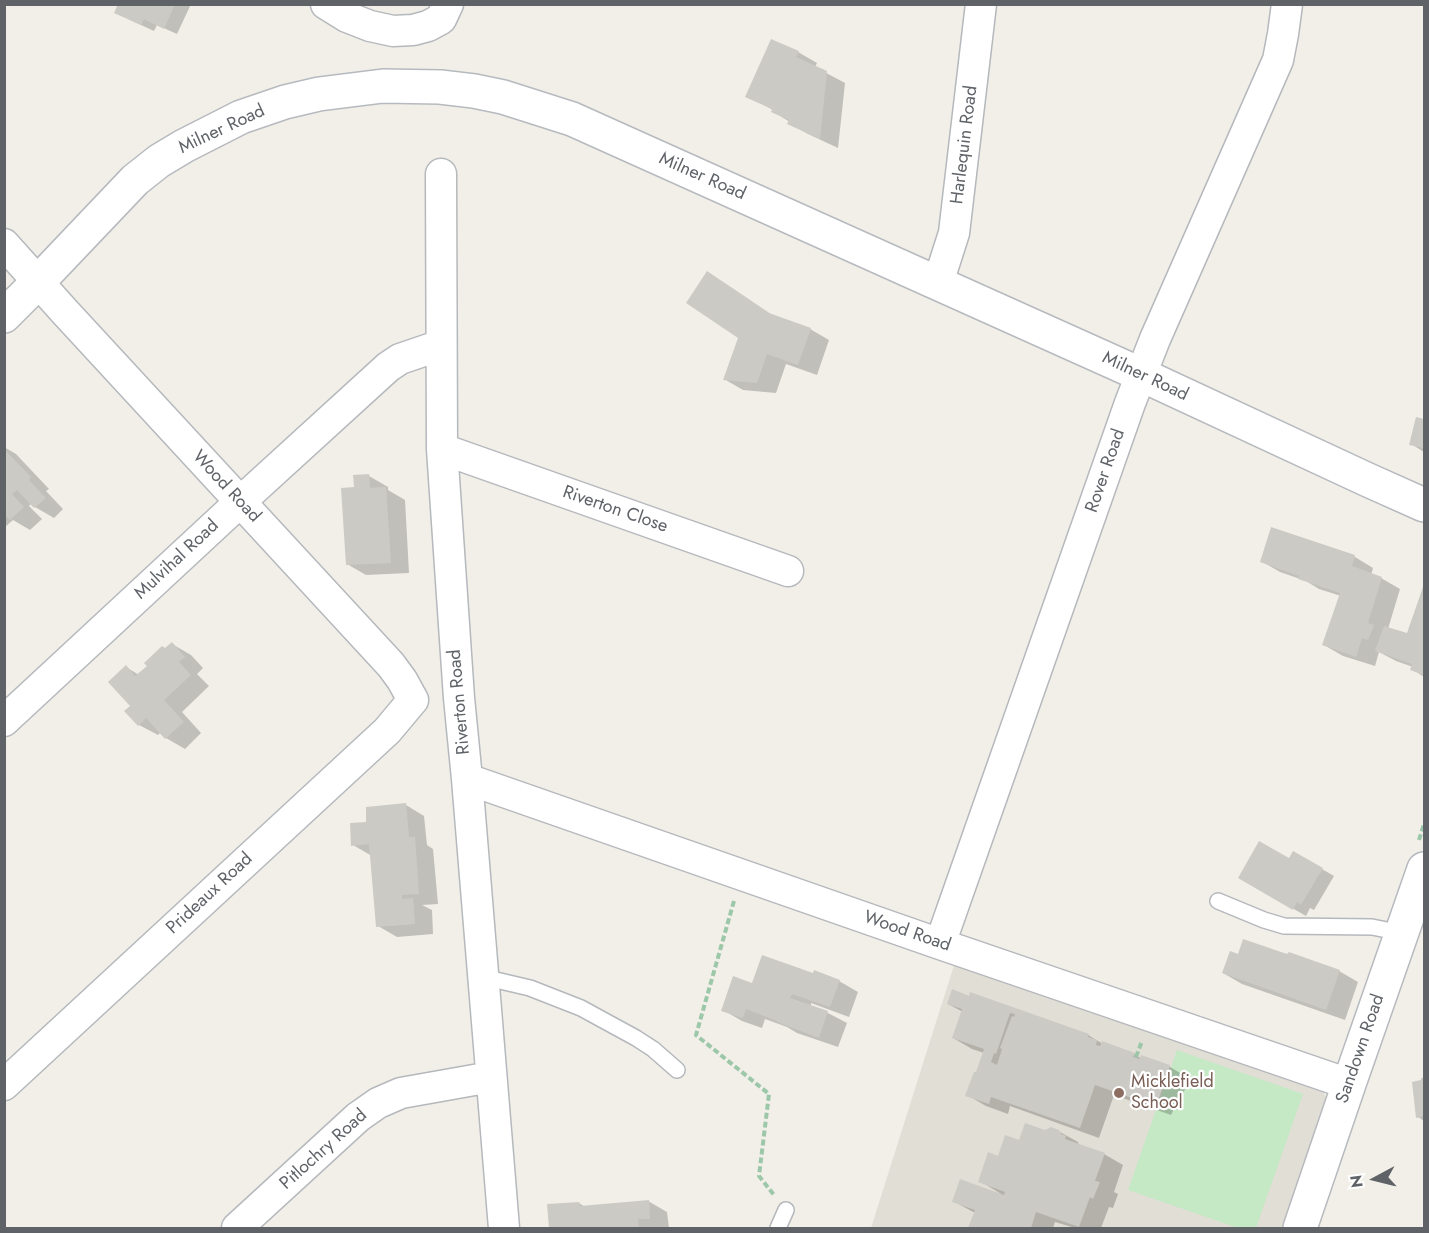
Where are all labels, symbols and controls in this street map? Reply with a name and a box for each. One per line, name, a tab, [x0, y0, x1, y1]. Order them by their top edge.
street label: Harlequin Road	[947, 85, 983, 205]
street label: Milner Road	[176, 101, 268, 159]
street label: Milner Road	[655, 148, 749, 206]
street label: Milner Road	[1099, 348, 1191, 406]
street label: Rover Road	[1082, 426, 1130, 516]
street label: Wood Road	[187, 447, 265, 527]
street label: Riverton Close	[560, 482, 670, 538]
street label: Mulvihal Road	[130, 516, 224, 604]
street label: Riverton Road	[445, 648, 475, 756]
street label: Prideaux Road	[162, 849, 258, 939]
street label: Wood Road	[861, 907, 953, 957]
street label: Sandown Road	[1332, 992, 1390, 1106]
place label: Micklefield School	[1131, 1072, 1214, 1114]
marker: Micklefield School	[1112, 1086, 1126, 1100]
street label: Pitlochry Road	[276, 1105, 372, 1195]
north arrow	[1345, 1149, 1405, 1209]
text: N	[1344, 1174, 1369, 1189]

